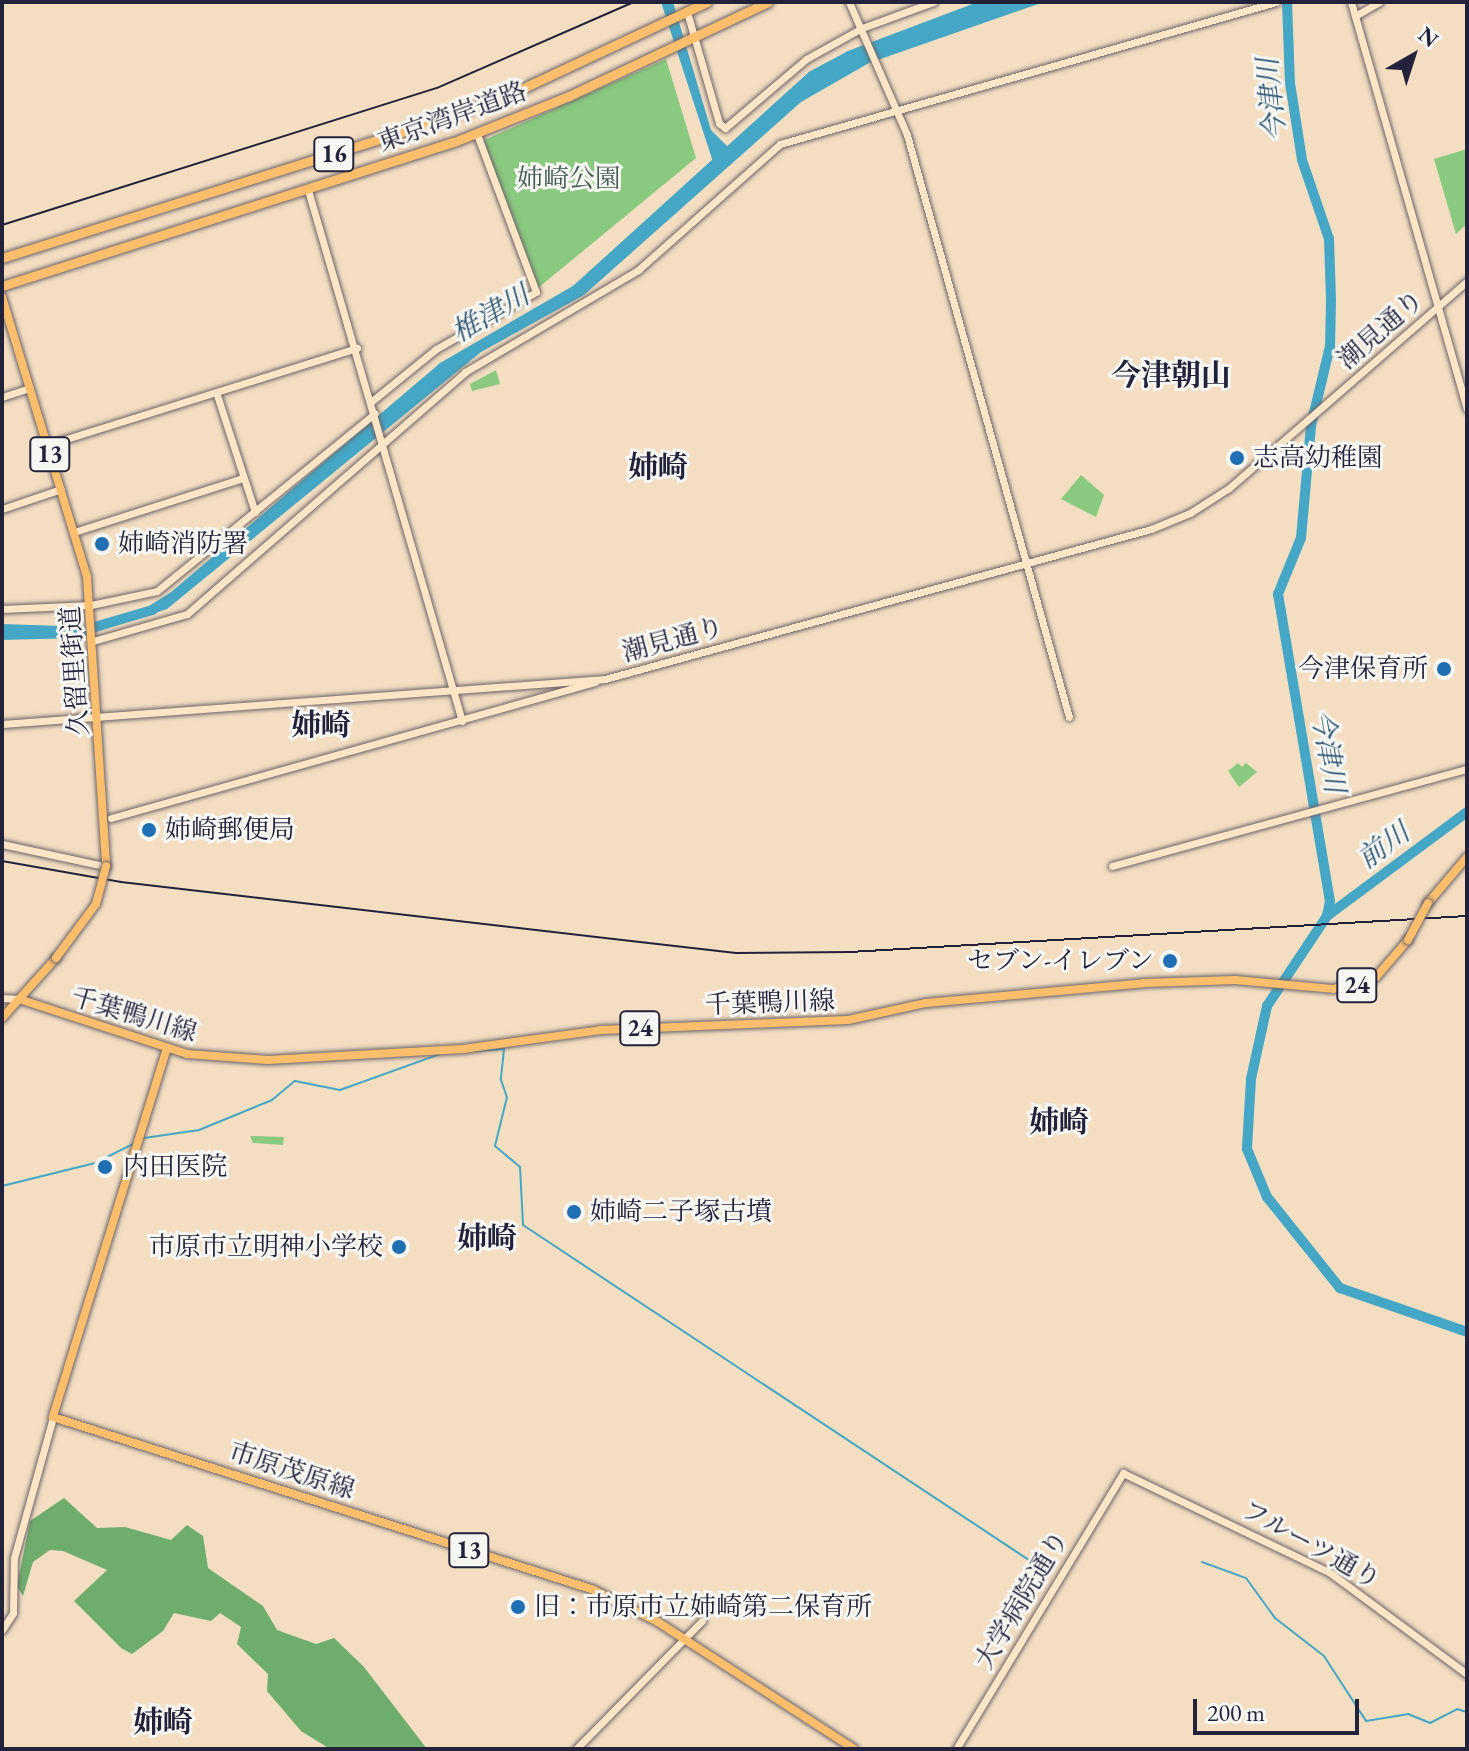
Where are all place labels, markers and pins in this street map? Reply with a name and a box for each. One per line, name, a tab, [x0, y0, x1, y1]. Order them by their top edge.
place label: 志高幼稚園	[1253, 442, 1383, 474]
marker: 志高幼稚園	[1228, 449, 1246, 467]
place label: 姉崎消防署	[118, 528, 248, 560]
marker: 姉崎消防署	[93, 535, 111, 553]
place label: 今津保育所	[1298, 653, 1428, 685]
marker: 今津保育所	[1435, 660, 1453, 678]
place label: 姉崎郵便局	[165, 814, 295, 846]
marker: 姉崎郵便局	[140, 821, 158, 839]
place label: セブン-イレブン	[965, 945, 1154, 977]
marker: セブン-イレブン	[1161, 952, 1179, 970]
place label: 内田医院	[123, 1151, 227, 1183]
marker: 内田医院	[94, 1156, 116, 1178]
place label: 姉崎二子塚古墳	[590, 1196, 772, 1228]
marker: 姉崎二子塚古墳	[565, 1203, 583, 1221]
place label: 市原市立明神小学校	[149, 1231, 383, 1263]
marker: 市原市立明神小学校	[390, 1238, 408, 1256]
place label: 旧：市原市立姉崎第二保育所	[534, 1591, 872, 1623]
marker: 旧：市原市立姉崎第二保育所	[509, 1598, 527, 1616]

